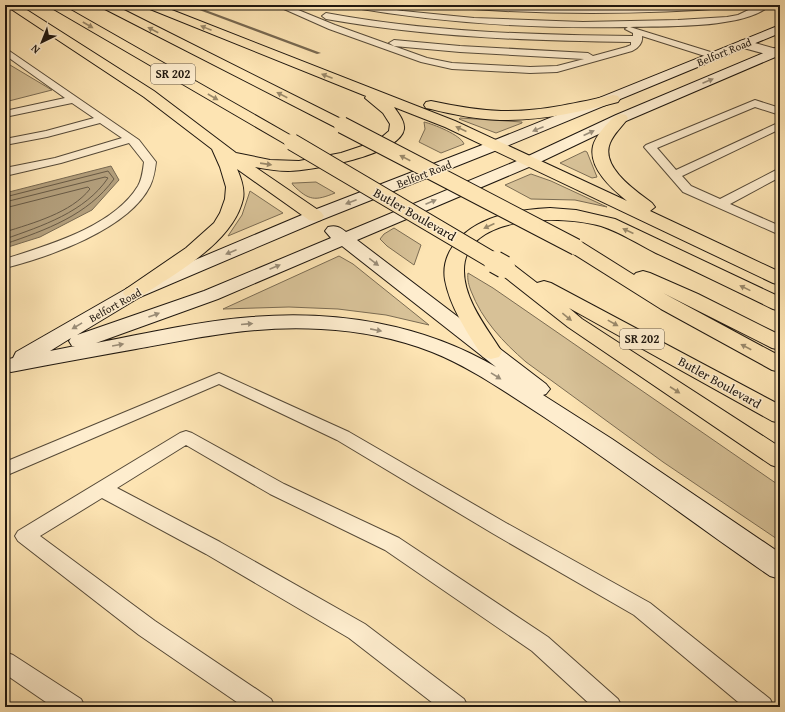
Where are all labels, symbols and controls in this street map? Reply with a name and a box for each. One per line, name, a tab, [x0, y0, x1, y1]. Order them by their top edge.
one-way arrow	[82, 21, 94, 28]
north arrow	[22, 22, 62, 62]
one-way arrow	[200, 25, 212, 31]
one-way arrow	[148, 27, 159, 34]
street label: Belfort Road	[694, 34, 754, 70]
text: N	[27, 41, 43, 58]
road number: SR 202	[151, 64, 195, 84]
one-way arrow	[321, 72, 333, 78]
one-way arrow	[702, 78, 713, 84]
one-way arrow	[276, 92, 288, 98]
one-way arrow	[207, 93, 219, 100]
one-way arrow	[455, 126, 467, 132]
one-way arrow	[531, 126, 543, 132]
one-way arrow	[583, 130, 594, 136]
one-way arrow	[399, 155, 411, 161]
street label: Belfort Road	[394, 156, 454, 192]
one-way arrow	[259, 161, 272, 167]
street label: Butler Boulevard	[370, 183, 460, 246]
one-way arrow	[426, 199, 437, 205]
one-way arrow	[345, 200, 357, 206]
one-way arrow	[483, 223, 494, 229]
one-way arrow	[622, 228, 634, 234]
one-way arrow	[226, 249, 237, 255]
one-way arrow	[369, 258, 380, 266]
one-way arrow	[269, 264, 281, 270]
street label: Belfort Road	[86, 284, 144, 326]
one-way arrow	[739, 285, 751, 291]
one-way arrow	[148, 312, 160, 318]
one-way arrow	[561, 313, 572, 322]
one-way arrow	[607, 319, 619, 326]
one-way arrow	[241, 320, 253, 327]
one-way arrow	[71, 323, 83, 330]
one-way arrow	[370, 327, 382, 333]
road number: SR 202	[620, 329, 664, 349]
one-way arrow	[112, 342, 124, 348]
one-way arrow	[740, 344, 751, 350]
street label: Butler Boulevard	[675, 352, 765, 413]
one-way arrow	[490, 373, 502, 380]
one-way arrow	[669, 386, 681, 393]

